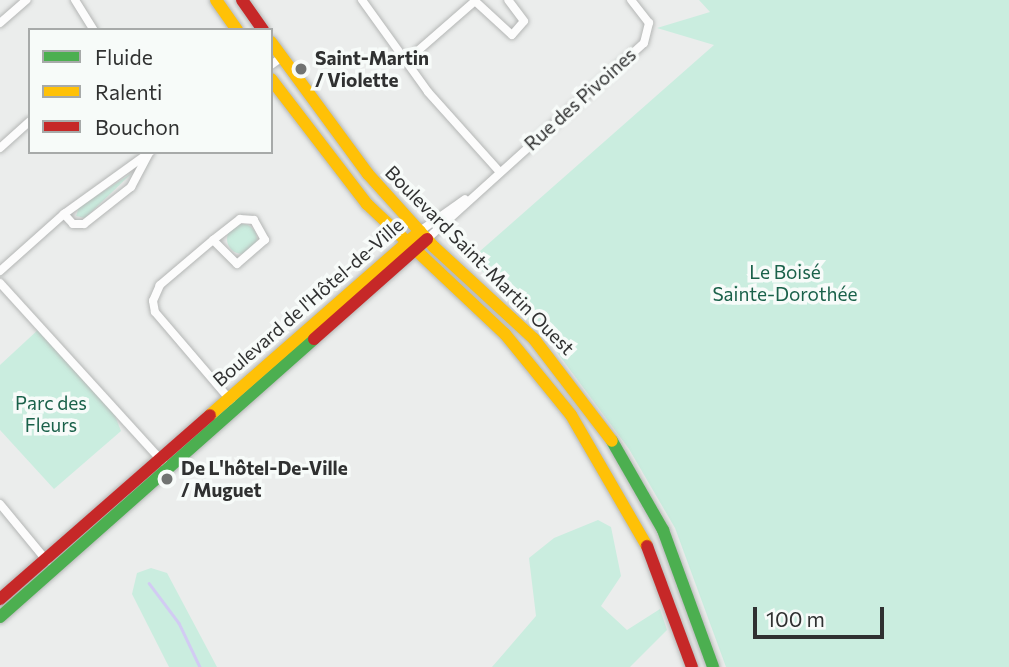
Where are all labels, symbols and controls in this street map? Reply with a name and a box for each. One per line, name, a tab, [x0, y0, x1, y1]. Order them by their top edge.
legend	[28, 28, 273, 154]
street label: Rue des Pivoines	[520, 43, 640, 155]
text: Fluide	[95, 44, 153, 69]
place label: Saint-Martin / Violette	[315, 47, 429, 91]
marker: Saint-Martin / Violette	[293, 61, 309, 77]
text: Ralenti	[95, 79, 162, 104]
text: Bouchon	[95, 114, 180, 139]
street label: Boulevard Saint-Martin Ouest	[381, 161, 579, 359]
street label: Boulevard de l'Hôtel-de-Ville	[208, 213, 408, 391]
park label: Le Boisé Sainte-Dorothée	[712, 261, 858, 305]
park label: Parc des Fleurs	[15, 392, 87, 436]
place label: De L'hôtel-De-Ville / Muguet	[181, 457, 348, 501]
marker: De L'hôtel-De-Ville / Muguet	[159, 471, 175, 487]
scale bar	[757, 594, 888, 638]
text: 100 m	[766, 606, 825, 631]

